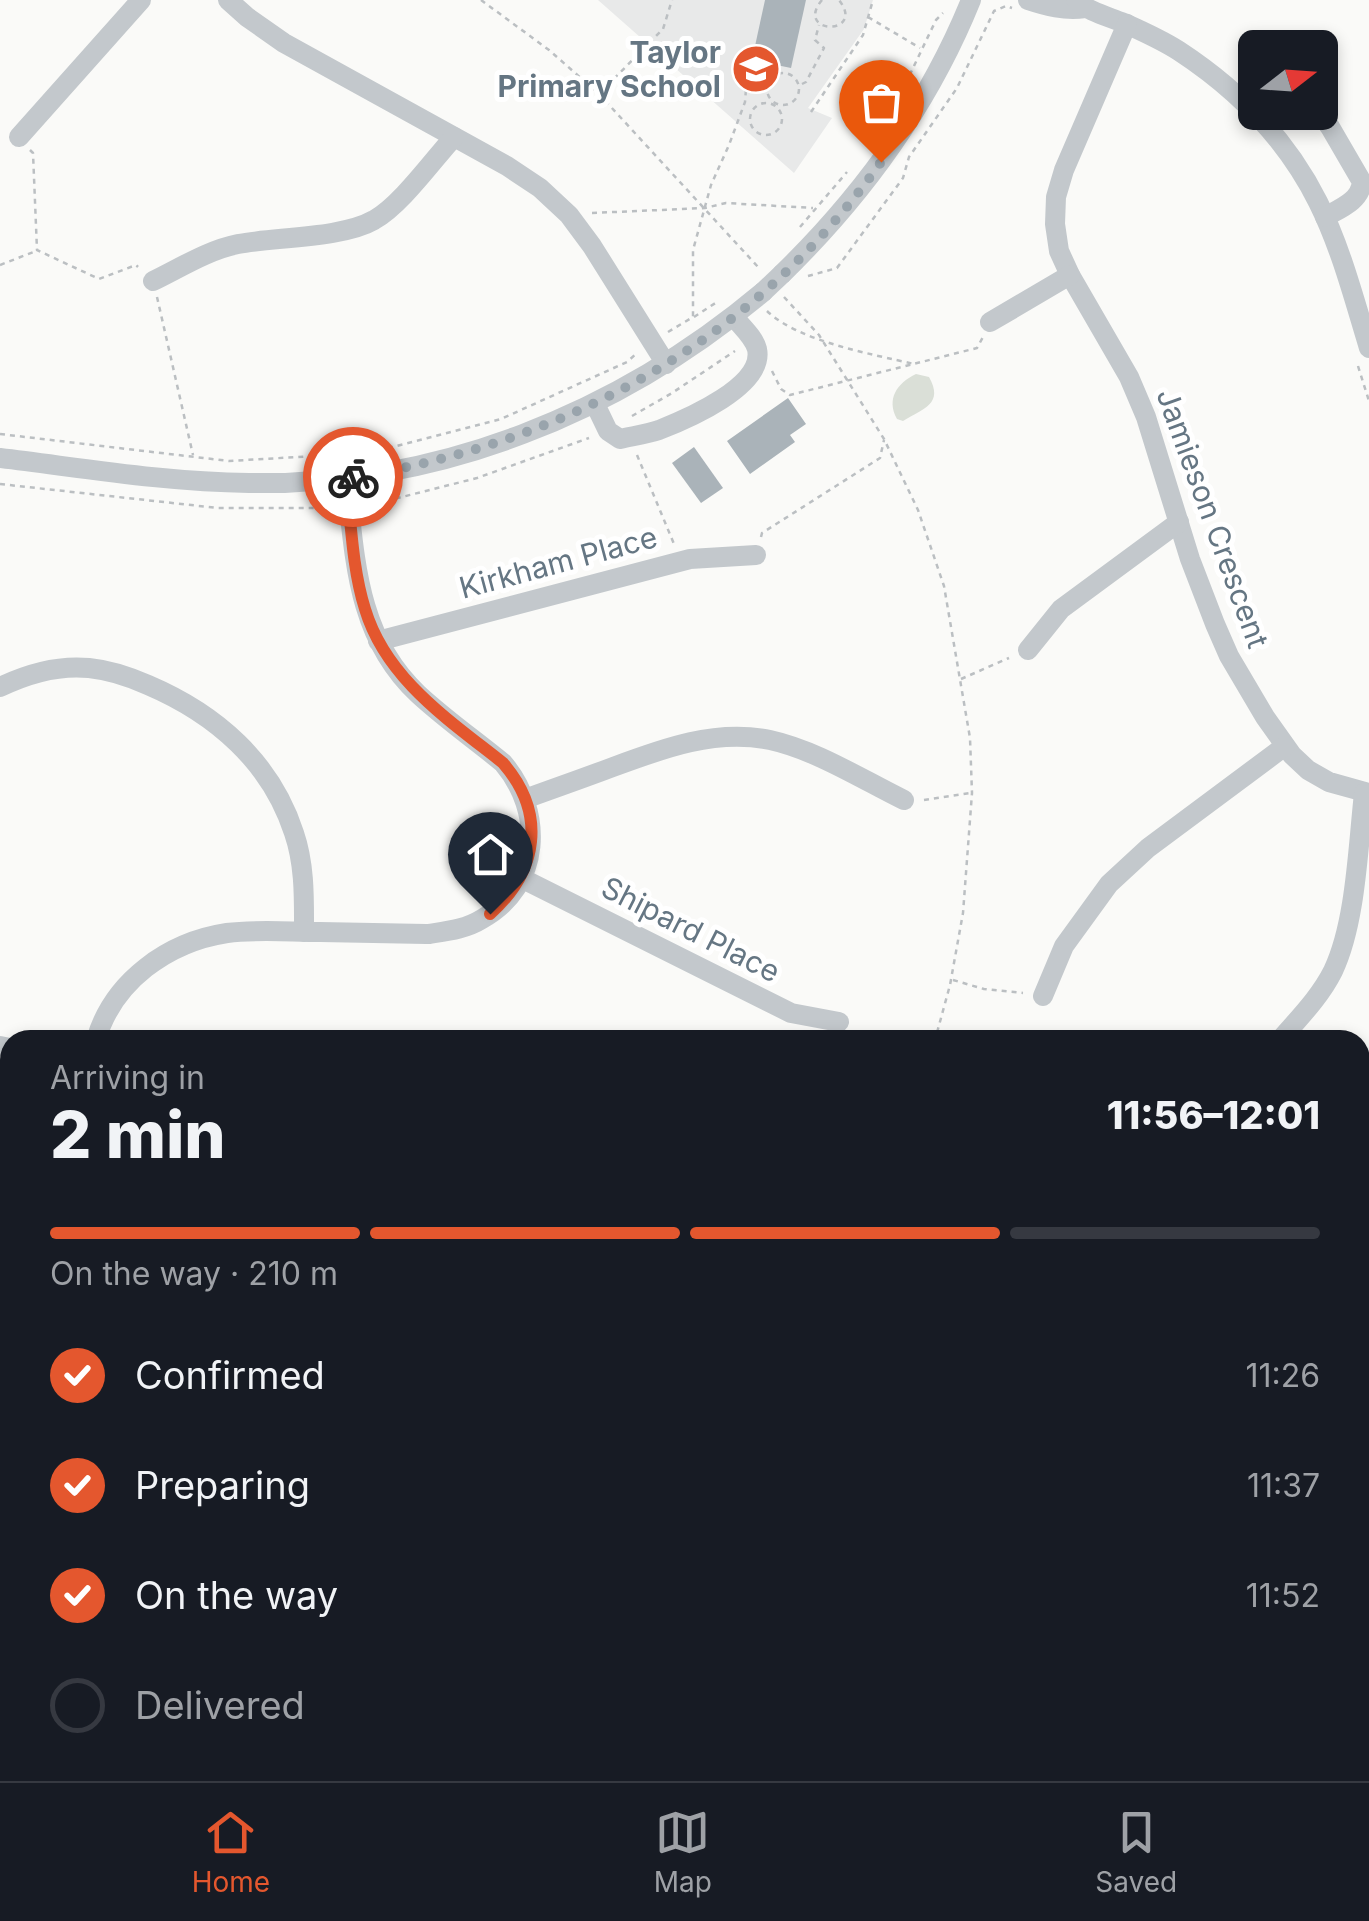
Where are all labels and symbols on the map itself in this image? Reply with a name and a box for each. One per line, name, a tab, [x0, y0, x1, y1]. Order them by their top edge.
north arrow	[1238, 30, 1338, 130]
place label: Taylor Primary School	[497, 34, 721, 104]
school or university icon: Taylor Primary School	[730, 43, 782, 95]
pin	[839, 60, 924, 163]
street label: Jamieson Crescent	[1149, 383, 1277, 653]
courier	[303, 427, 403, 527]
street label: Kirkham Place	[455, 518, 661, 606]
pin	[448, 812, 533, 915]
street label: Shipard Place	[596, 869, 786, 989]

